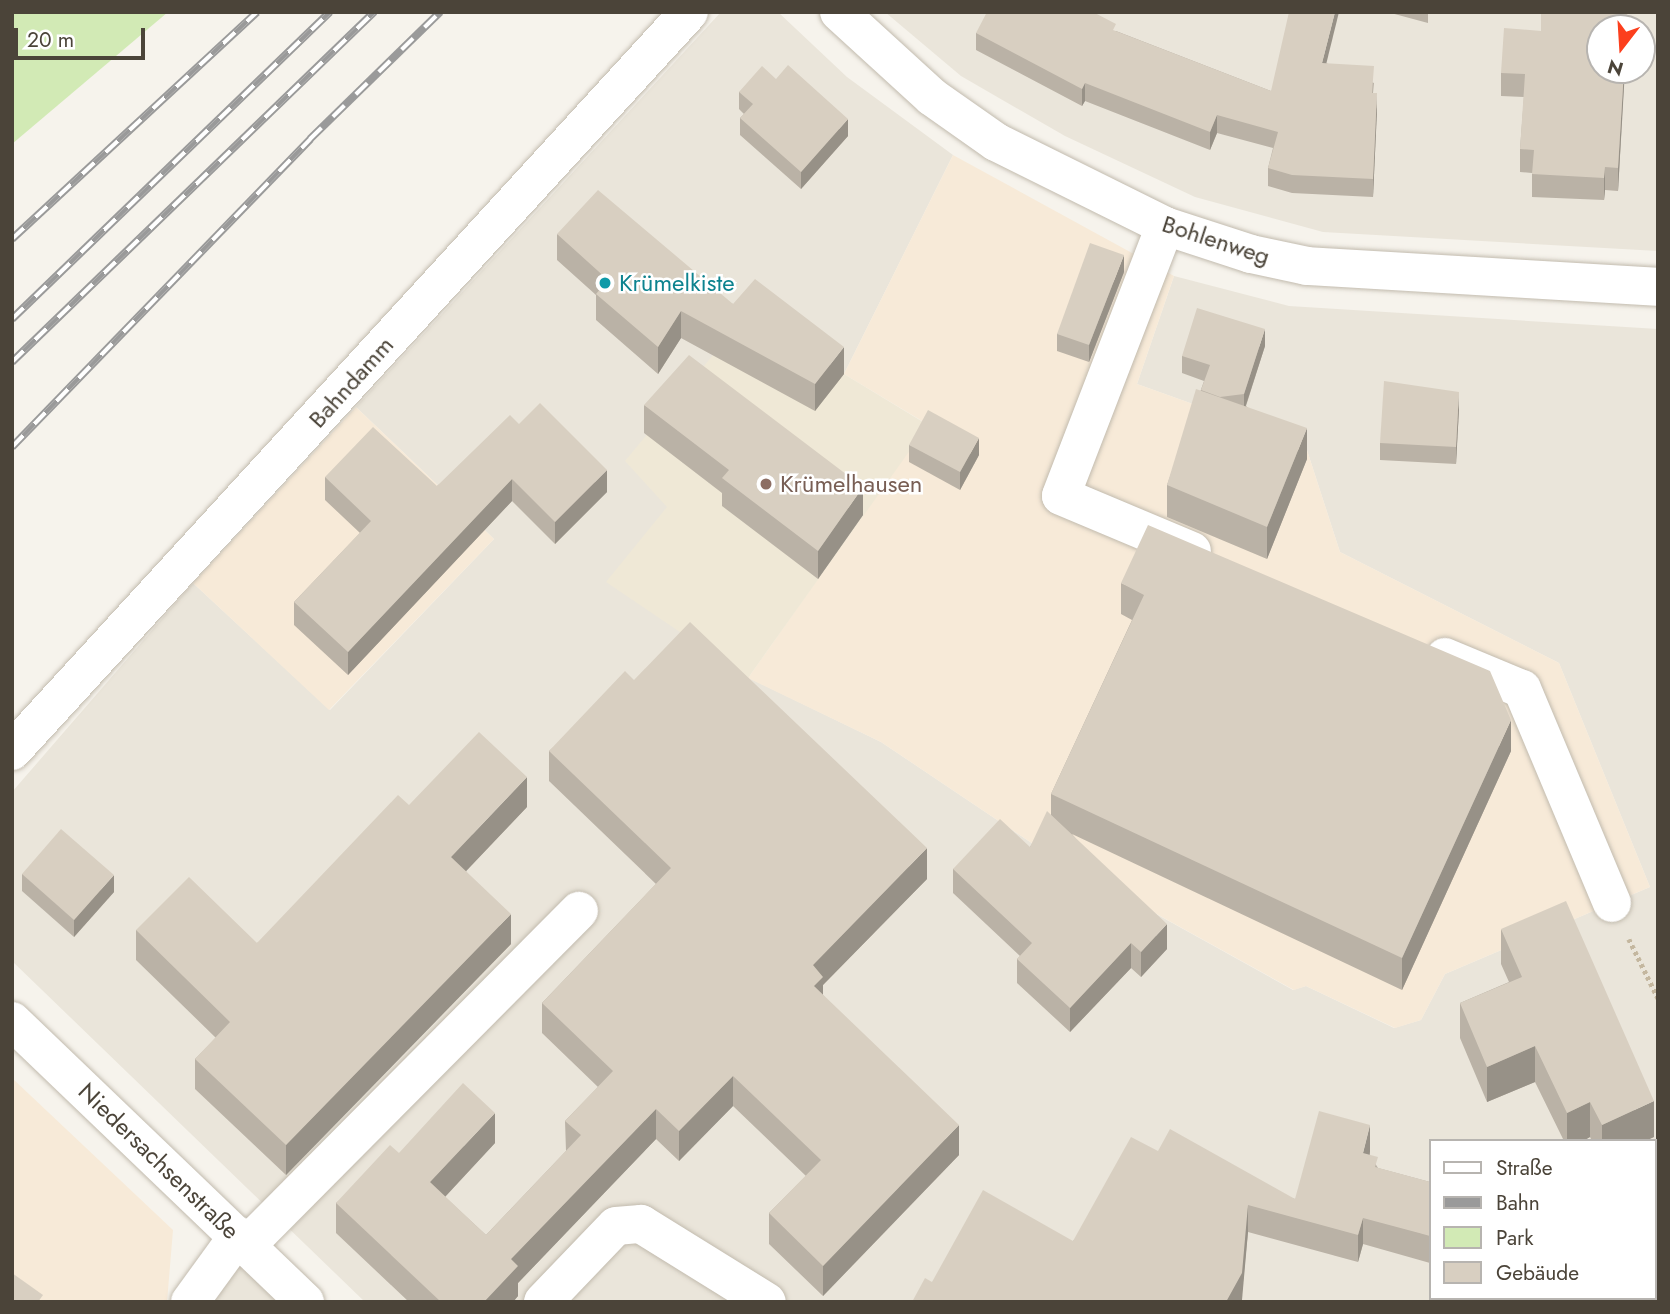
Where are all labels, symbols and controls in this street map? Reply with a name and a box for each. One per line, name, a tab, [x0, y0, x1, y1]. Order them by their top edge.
scale bar	[18, 14, 149, 58]
north arrow	[1586, 14, 1656, 84]
text: 20 m	[27, 25, 74, 55]
text: N	[1604, 53, 1626, 83]
street label: Bohlenweg	[1159, 209, 1273, 271]
place label: Krümelkiste	[619, 269, 735, 297]
marker: Krümelkiste	[597, 275, 613, 291]
street label: Bahndamm	[303, 330, 399, 434]
place label: Krümelhausen	[780, 470, 922, 498]
marker: Krümelhausen	[758, 476, 774, 492]
street label: Niedersachsenstraße	[73, 1077, 245, 1245]
legend	[1428, 1139, 1656, 1300]
text: Straße	[1496, 1153, 1553, 1183]
text: Bahn	[1496, 1188, 1540, 1218]
text: Park	[1496, 1223, 1533, 1253]
text: Gebäude	[1496, 1258, 1579, 1288]

